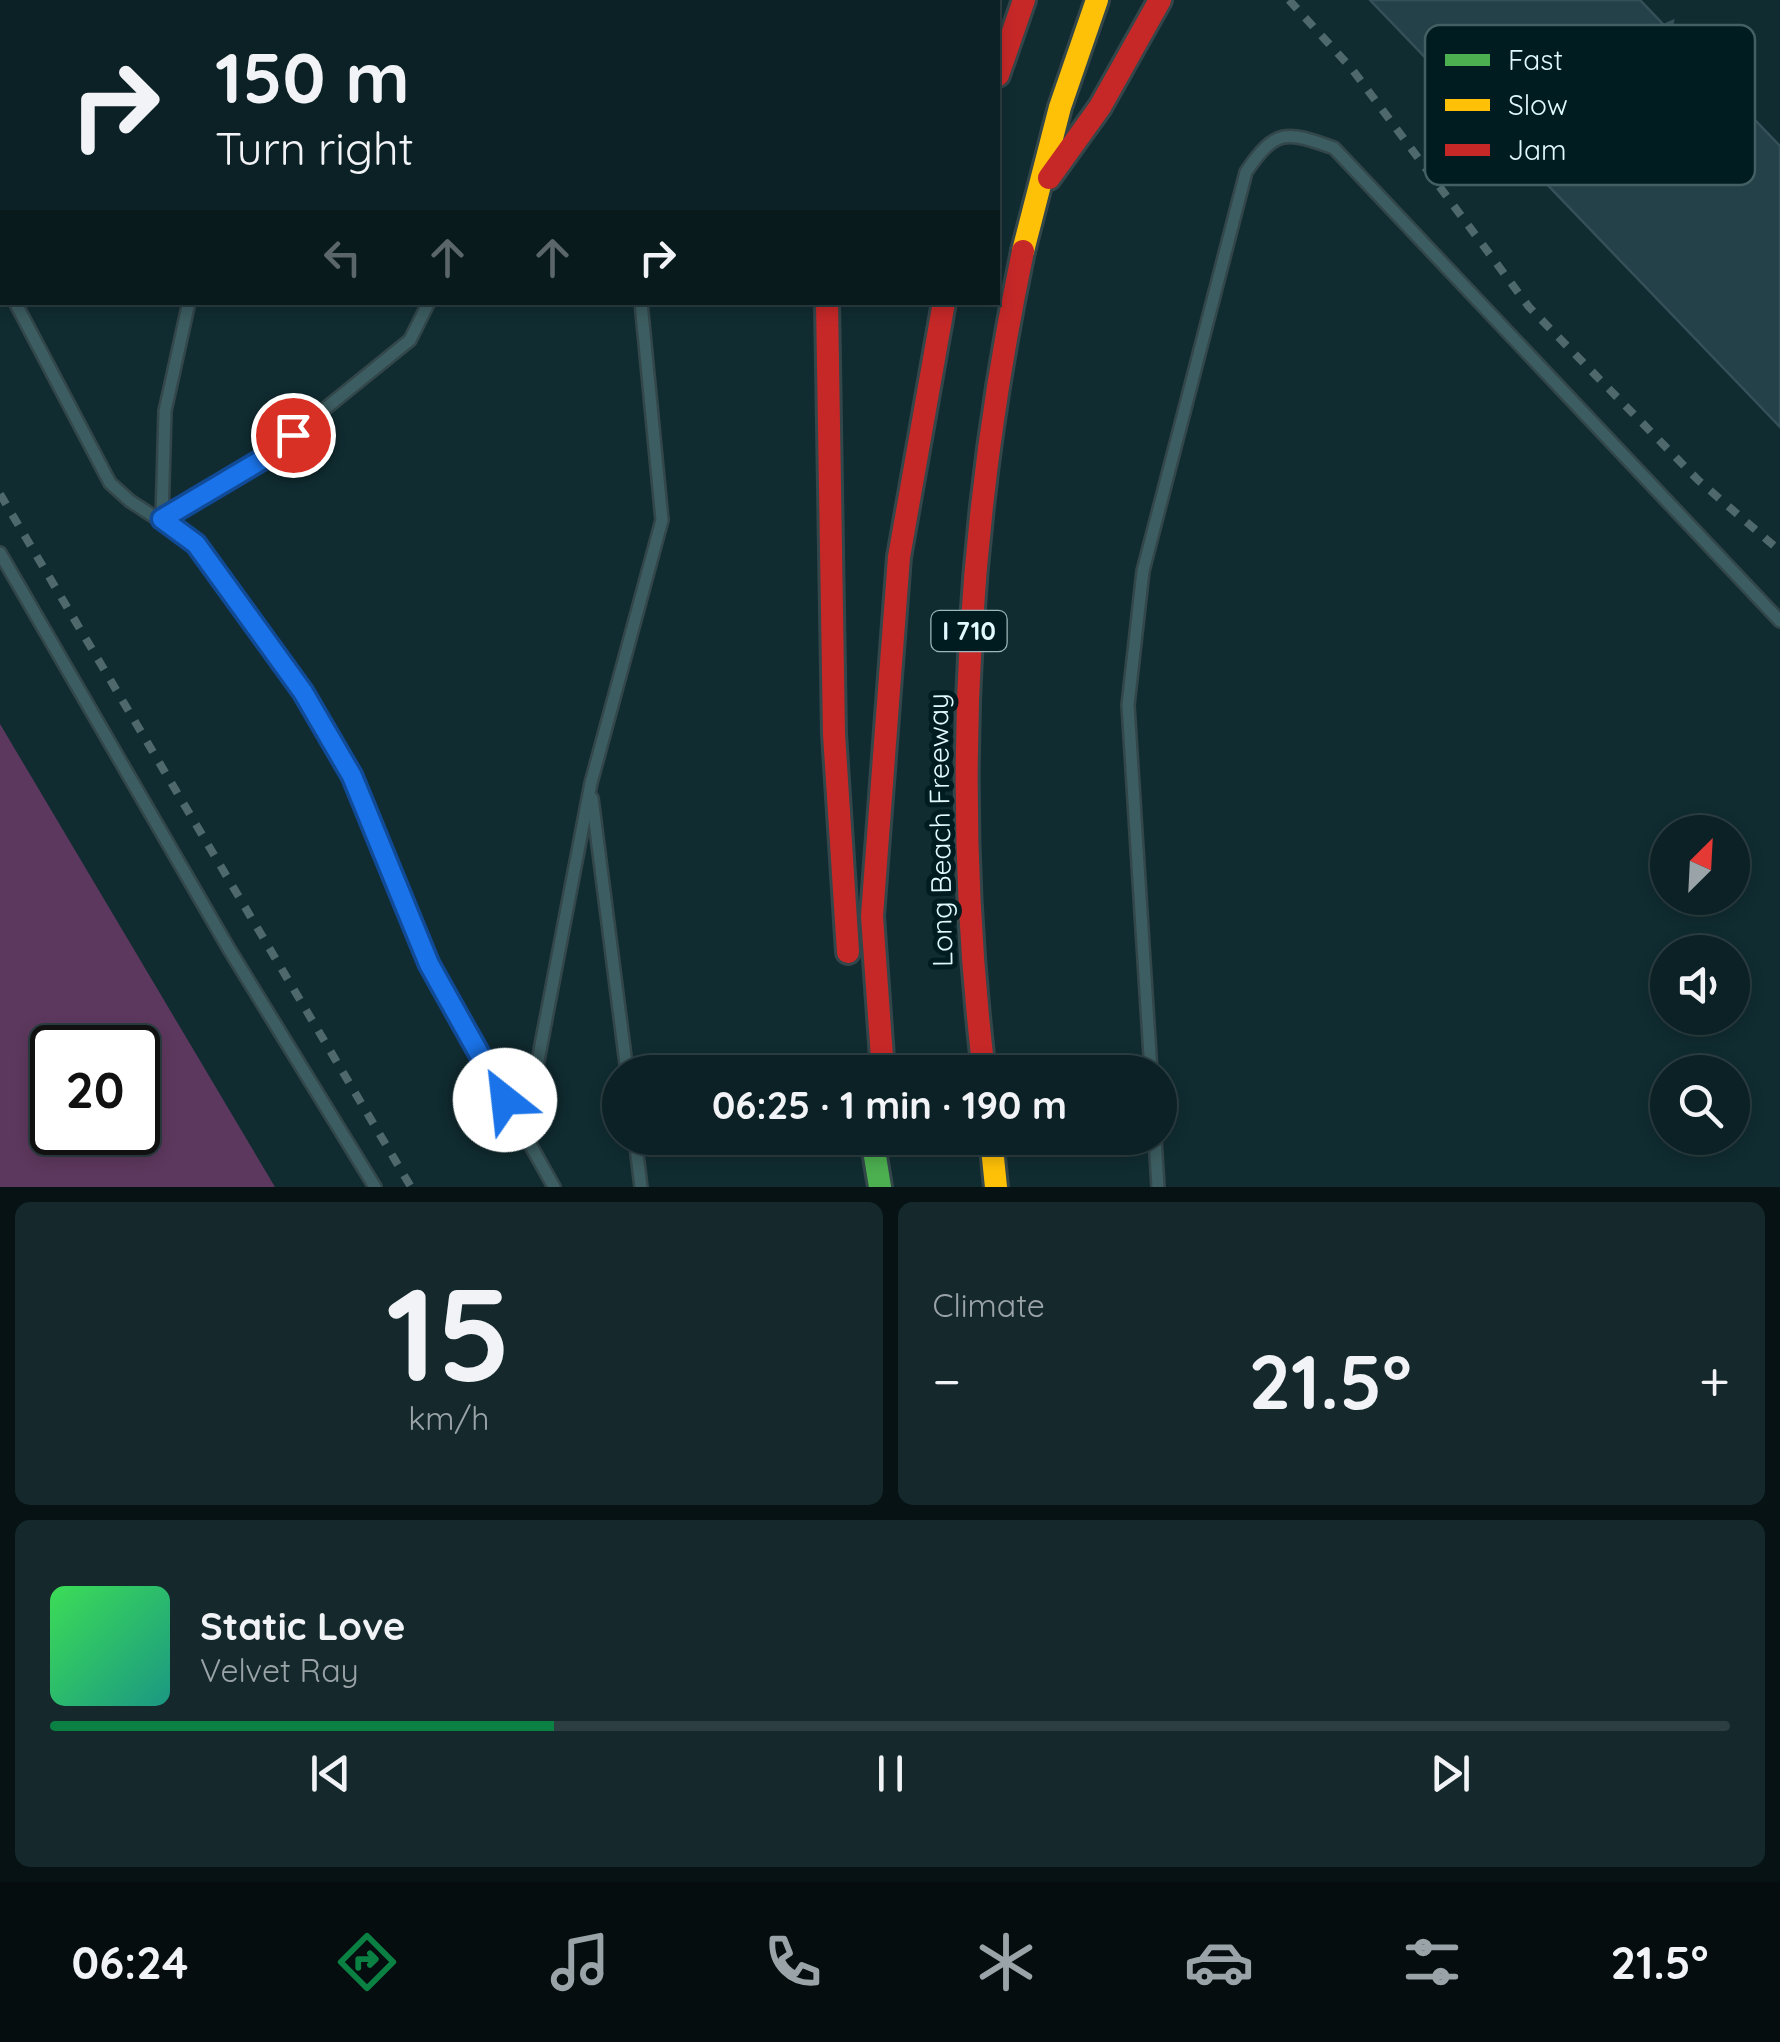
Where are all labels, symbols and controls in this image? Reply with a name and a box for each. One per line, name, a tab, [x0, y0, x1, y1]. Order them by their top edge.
legend	[1425, 25, 1755, 185]
text: 150 m	[215, 33, 410, 121]
icon: right	[50, 40, 180, 170]
text: Fast	[1508, 42, 1563, 77]
text: Slow	[1508, 87, 1568, 122]
text: Turn right	[215, 120, 414, 176]
text: Jam	[1508, 132, 1567, 167]
icon: left	[315, 230, 370, 285]
icon: ahead	[420, 230, 475, 285]
icon: ahead	[525, 230, 580, 285]
icon: right	[630, 230, 685, 285]
pin	[251, 393, 336, 478]
icon: arrive	[266, 408, 321, 463]
road number: I 710	[932, 611, 1006, 651]
street label: Long Beach Freeway	[920, 693, 959, 967]
north arrow	[1650, 815, 1750, 915]
map controls	[1650, 815, 1750, 1155]
button: sound	[1650, 935, 1750, 1035]
speed limit sign: 20	[30, 1025, 160, 1155]
position arrow	[453, 1048, 557, 1152]
button: search	[1650, 1055, 1750, 1155]
text: 06:25 · 1 min · 190 m	[712, 1081, 1067, 1129]
text: 15	[386, 1251, 511, 1414]
text: Climate	[933, 1285, 1045, 1325]
text: 21.5°	[1248, 1334, 1412, 1428]
text: −	[933, 1346, 961, 1415]
text: +	[1699, 1346, 1730, 1415]
text: km/h	[408, 1398, 489, 1438]
text: Static Love	[200, 1602, 405, 1650]
text: Velvet Ray	[200, 1650, 359, 1690]
icon: previous	[303, 1746, 358, 1801]
icon: pause	[863, 1746, 918, 1801]
icon: next	[1423, 1746, 1478, 1801]
icon: directions	[332, 1927, 402, 1997]
icon: music	[545, 1927, 615, 1997]
icon: phone	[758, 1927, 828, 1997]
icon: climate	[971, 1927, 1041, 1997]
icon: car	[1184, 1927, 1254, 1997]
icon: filters	[1397, 1927, 1467, 1997]
text: 06:24	[72, 1934, 188, 1990]
text: 21.5°	[1610, 1934, 1708, 1990]

